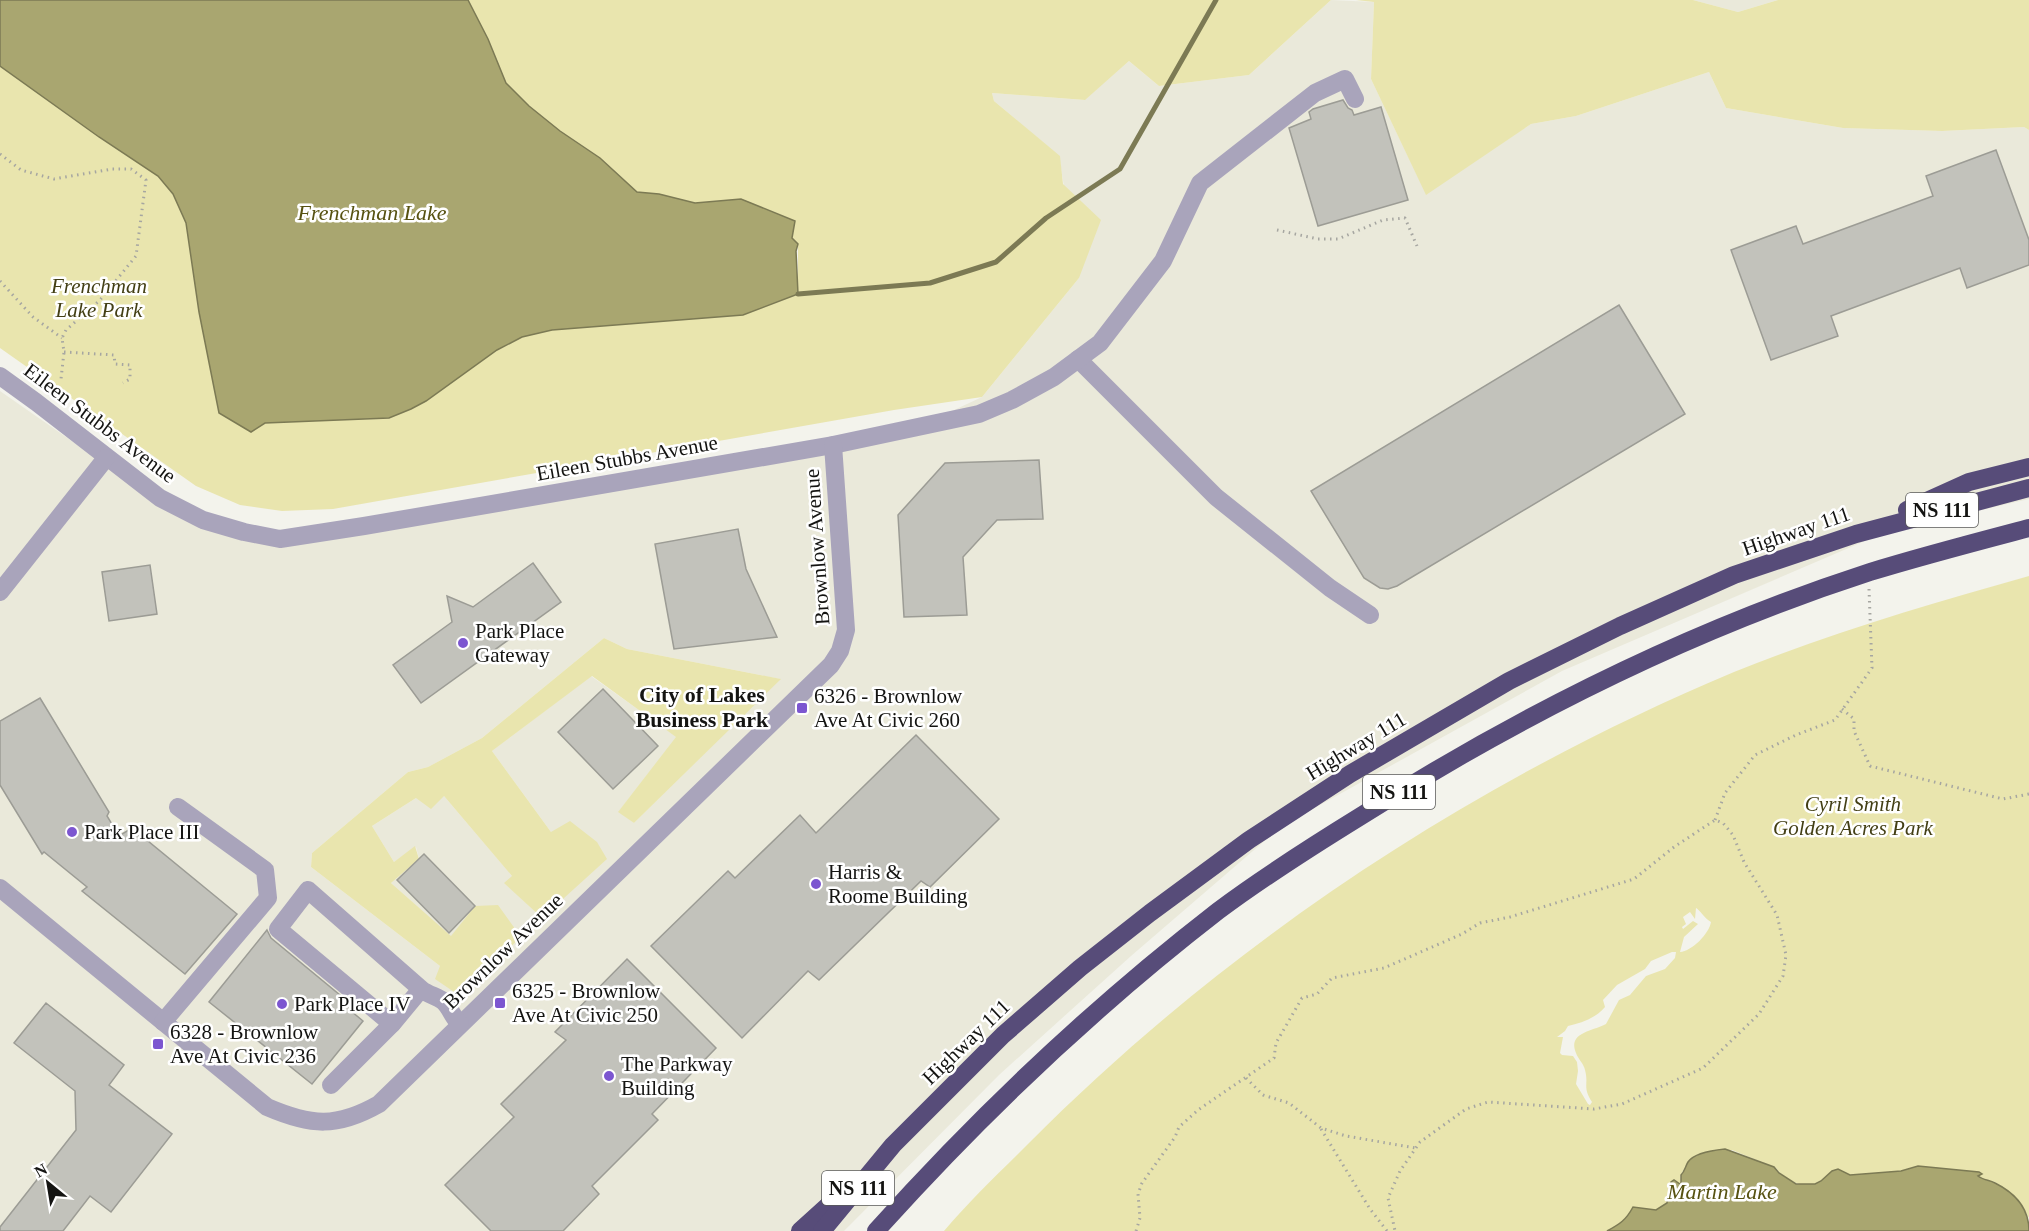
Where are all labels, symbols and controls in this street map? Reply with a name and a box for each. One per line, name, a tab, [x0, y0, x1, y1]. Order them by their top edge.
water label: Frenchman Lake	[297, 200, 447, 225]
park label: Frenchman Lake Park	[50, 274, 147, 322]
street label: Eileen Stubbs Avenue	[19, 358, 181, 488]
street label: Eileen Stubbs Avenue	[534, 430, 720, 486]
street label: Brownlow Avenue	[800, 468, 834, 626]
road number: NS 111	[1906, 493, 1978, 527]
street label: Highway 111	[1739, 501, 1853, 561]
place label: Park Place Gateway	[475, 619, 564, 667]
marker: Park Place Gateway	[456, 636, 470, 650]
district label: City of Lakes Business Park	[636, 682, 769, 732]
place label: 6326 - Brownlow Ave At Civic 260	[814, 684, 963, 732]
marker: 6326 - Brownlow Ave At Civic 260	[795, 701, 809, 715]
street label: Highway 111	[1302, 707, 1410, 785]
road number: NS 111	[1363, 775, 1435, 809]
park label: Cyril Smith Golden Acres Park	[1773, 792, 1934, 840]
place label: Park Place III	[84, 820, 199, 844]
marker: Park Place III	[65, 825, 79, 839]
place label: Harris & Roome Building	[828, 860, 968, 908]
marker: Harris & Roome Building	[809, 877, 823, 891]
street label: Brownlow Avenue	[438, 888, 568, 1014]
place label: 6325 - Brownlow Ave At Civic 250	[512, 979, 661, 1027]
place label: Park Place IV	[294, 992, 411, 1016]
street label: Highway 111	[917, 994, 1015, 1090]
marker: 6325 - Brownlow Ave At Civic 250	[493, 996, 507, 1010]
marker: Park Place IV	[275, 997, 289, 1011]
place label: 6328 - Brownlow Ave At Civic 236	[170, 1020, 319, 1068]
marker: 6328 - Brownlow Ave At Civic 236	[151, 1037, 165, 1051]
place label: The Parkway Building	[621, 1052, 733, 1100]
marker: The Parkway Building	[602, 1069, 616, 1083]
north arrow	[18, 1153, 78, 1213]
text: N	[31, 1160, 50, 1181]
road number: NS 111	[822, 1171, 894, 1205]
water label: Martin Lake	[1666, 1179, 1777, 1204]

